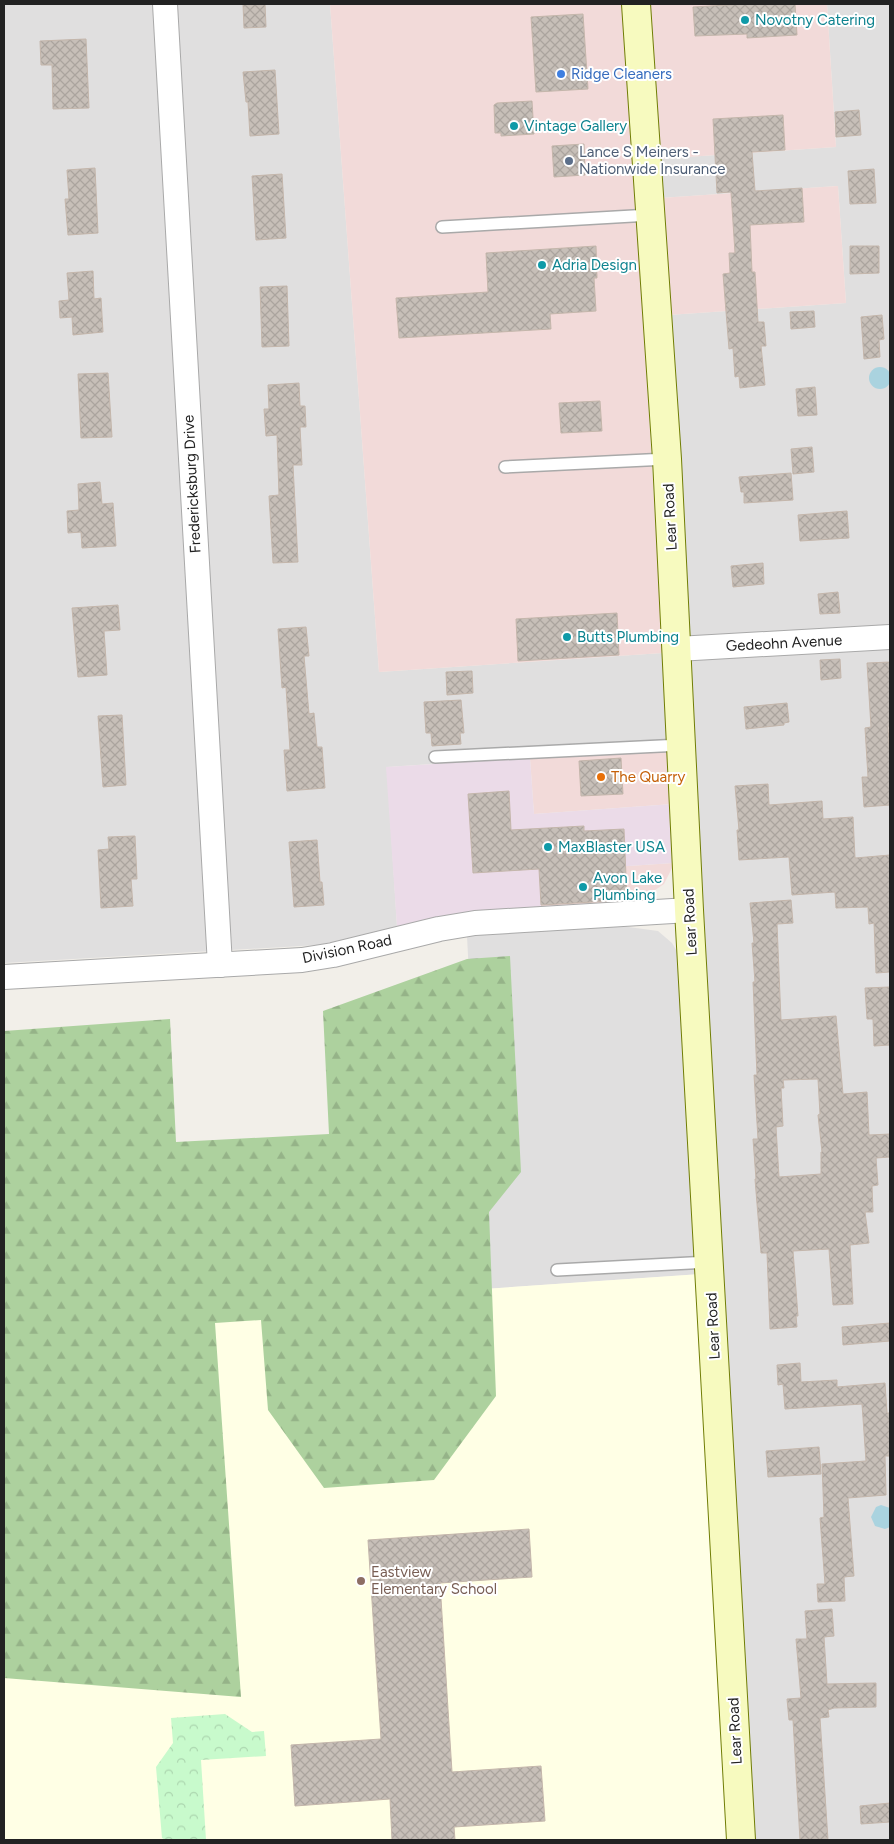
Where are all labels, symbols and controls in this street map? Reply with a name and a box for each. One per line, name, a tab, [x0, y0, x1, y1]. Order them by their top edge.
place label: Novotny Catering	[755, 11, 875, 29]
marker: Novotny Catering	[739, 14, 751, 26]
place label: Ridge Cleaners	[571, 65, 672, 83]
marker: Ridge Cleaners	[555, 68, 567, 80]
place label: Vintage Gallery	[524, 117, 627, 135]
marker: Vintage Gallery	[508, 120, 520, 132]
place label: Lance S Meiners - Nationwide Insurance	[579, 143, 725, 178]
marker: Lance S Meiners - Nationwide Insurance	[563, 155, 575, 167]
place label: Adria Design	[552, 256, 637, 274]
marker: Adria Design	[536, 259, 548, 271]
street label: Fredericksburg Drive	[179, 414, 205, 554]
street label: Lear Road	[659, 483, 681, 551]
place label: Butts Plumbing	[577, 628, 679, 646]
marker: Butts Plumbing	[561, 631, 573, 643]
street label: Gedeohn Avenue	[725, 631, 843, 655]
place label: The Quarry	[611, 768, 685, 786]
marker: The Quarry	[595, 771, 607, 783]
place label: MaxBlaster USA	[558, 838, 665, 856]
marker: MaxBlaster USA	[542, 841, 554, 853]
place label: Avon Lake Plumbing	[593, 869, 662, 904]
marker: Avon Lake Plumbing	[577, 881, 589, 893]
street label: Lear Road	[679, 888, 701, 956]
street label: Division Road	[301, 931, 393, 967]
street label: Lear Road	[702, 1292, 724, 1360]
place label: Eastview Elementary School	[371, 1563, 497, 1598]
marker: Eastview Elementary School	[355, 1575, 367, 1587]
street label: Lear Road	[724, 1697, 746, 1765]

